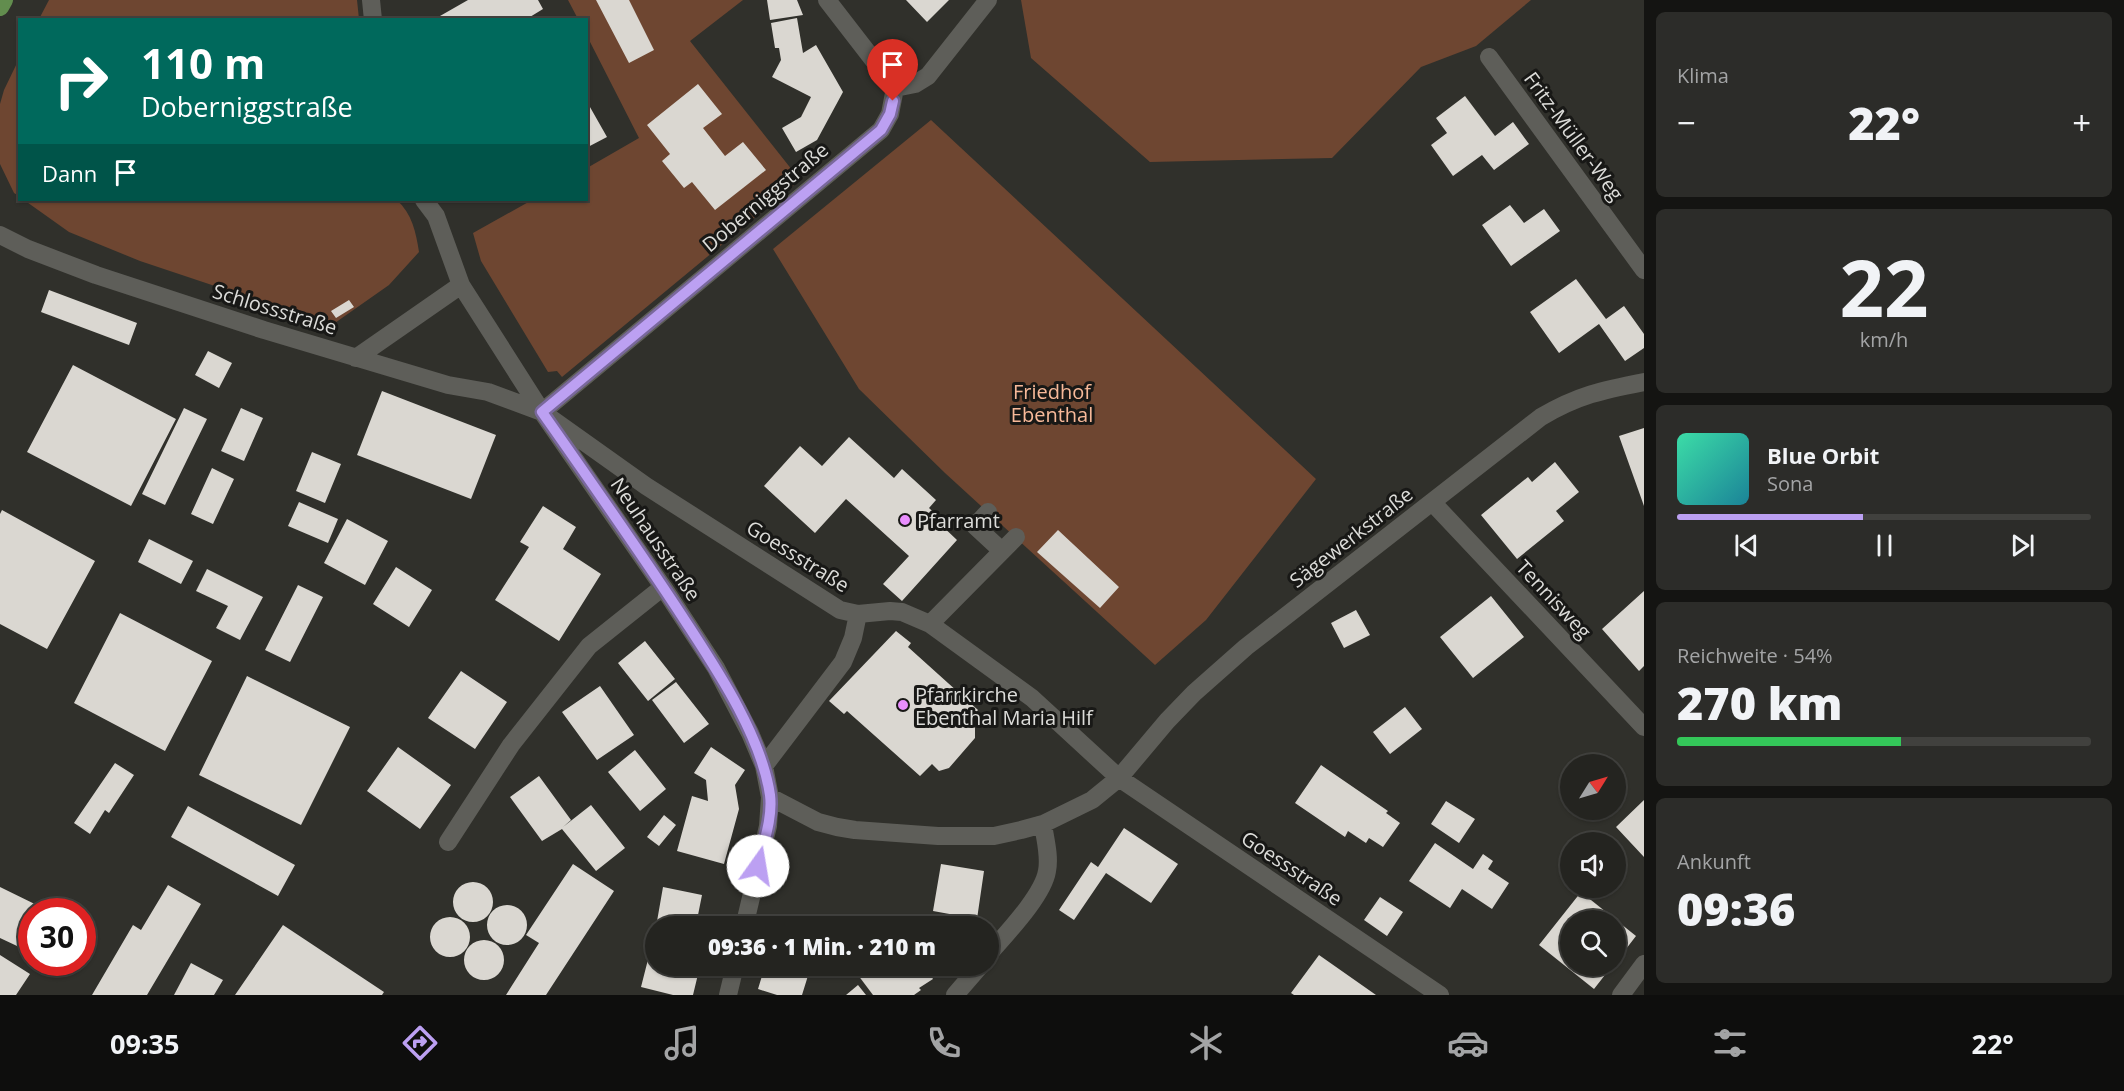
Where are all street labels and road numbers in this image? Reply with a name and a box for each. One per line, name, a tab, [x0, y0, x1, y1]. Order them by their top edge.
street label: Fritz-Müller-Weg	[1518, 66, 1630, 206]
street label: Doberniggstraße	[696, 136, 834, 258]
street label: Schlossstraße	[210, 277, 340, 341]
street label: Neuhausstraße	[605, 472, 707, 606]
street label: Sägewerkstraße	[1284, 480, 1418, 594]
street label: Goessstraße	[741, 514, 855, 598]
street label: Tennisweg	[1510, 554, 1598, 644]
street label: Goessstraße	[1236, 824, 1348, 912]

